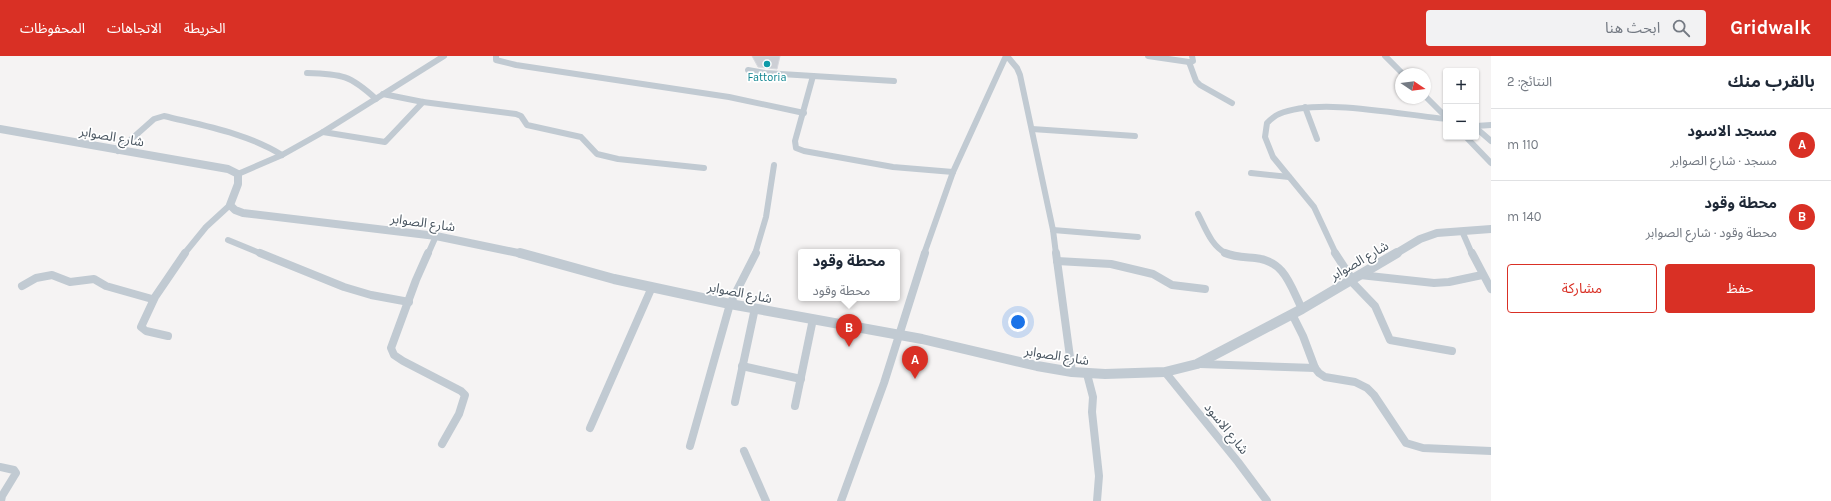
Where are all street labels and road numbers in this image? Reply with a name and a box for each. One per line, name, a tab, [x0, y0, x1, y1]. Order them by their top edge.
street label: شارع الصوابر	[77, 123, 145, 152]
street label: شارع الصوابر	[388, 210, 456, 237]
street label: شارع الصوابر	[1326, 238, 1393, 286]
street label: شارع الصوابر	[705, 279, 773, 309]
street label: شارع الصوابر	[1022, 343, 1090, 371]
street label: شارع الاسود	[1199, 400, 1252, 459]

